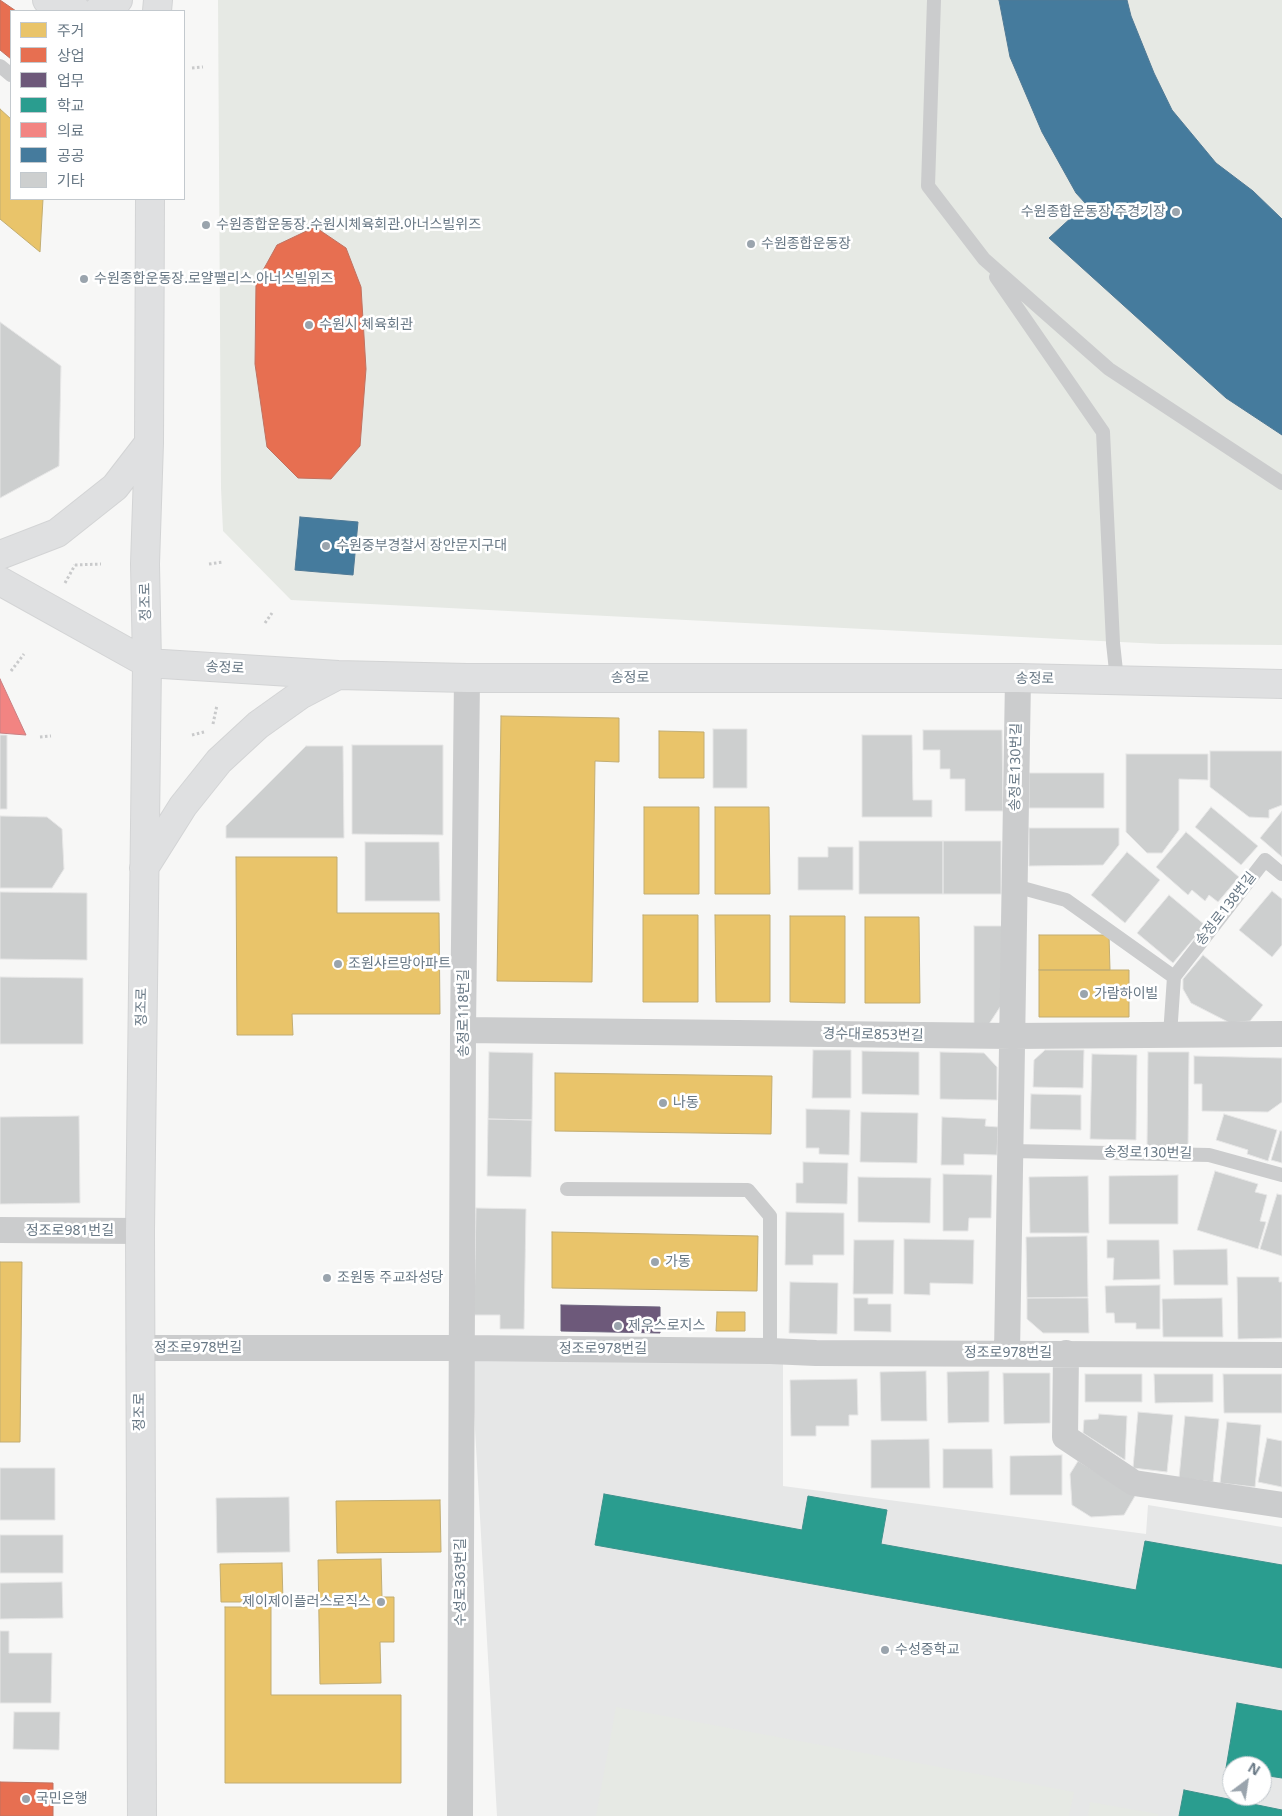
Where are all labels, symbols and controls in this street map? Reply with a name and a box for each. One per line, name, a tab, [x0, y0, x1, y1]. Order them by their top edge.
legend	[10, 10, 185, 200]
text: 주거	[57, 20, 85, 40]
text: 상업	[57, 45, 85, 65]
text: 업무	[57, 70, 85, 90]
text: 학교	[57, 95, 85, 115]
text: 의료	[57, 120, 85, 140]
text: 공공	[57, 145, 85, 165]
text: 기타	[57, 170, 85, 190]
place label: 수원종합운동장 주경기장	[1021, 204, 1166, 220]
marker: 수원종합운동장 주경기장	[1170, 206, 1182, 218]
place label: 수원종합운동장.수원시체육회관.아너스빌위즈	[216, 217, 481, 233]
marker: 수원종합운동장.수원시체육회관.아너스빌위즈	[200, 219, 212, 231]
place label: 수원종합운동장	[761, 236, 851, 252]
marker: 수원종합운동장	[745, 238, 757, 250]
place label: 수원종합운동장.로얄팰리스.아너스빌위즈	[94, 271, 333, 287]
marker: 수원종합운동장.로얄팰리스.아너스빌위즈	[78, 273, 90, 285]
place label: 수원시 체육회관	[319, 317, 413, 333]
marker: 수원시 체육회관	[303, 319, 315, 331]
place label: 수원중부경찰서 장안문지구대	[336, 538, 507, 554]
marker: 수원중부경찰서 장안문지구대	[320, 540, 332, 552]
street label: 정조로	[137, 583, 155, 621]
street label: 송정로	[205, 659, 245, 677]
street label: 송정로	[611, 670, 649, 686]
street label: 송정로	[1016, 670, 1054, 688]
street label: 송정로130번길	[1007, 723, 1025, 811]
street label: 송정로138번길	[1192, 869, 1260, 949]
place label: 조원샤르망아파트	[348, 956, 451, 972]
marker: 조원샤르망아파트	[332, 958, 344, 970]
street label: 송정로118번길	[456, 969, 472, 1057]
place label: 가람하이빌	[1094, 986, 1158, 1002]
street label: 정조로	[133, 988, 151, 1026]
marker: 가람하이빌	[1078, 988, 1090, 1000]
street label: 경수대로853번길	[822, 1026, 924, 1044]
place label: 나동	[673, 1095, 699, 1111]
marker: 나동	[657, 1097, 669, 1109]
street label: 송정로130번길	[1104, 1144, 1192, 1162]
street label: 정조로981번길	[26, 1223, 114, 1239]
place label: 가동	[665, 1254, 691, 1270]
marker: 가동	[649, 1256, 661, 1268]
place label: 조원동 주교좌성당	[337, 1270, 444, 1286]
marker: 조원동 주교좌성당	[321, 1272, 333, 1284]
place label: 제우스로지스	[628, 1318, 705, 1334]
marker: 제우스로지스	[612, 1320, 624, 1332]
street label: 정조로978번길	[154, 1340, 242, 1356]
street label: 정조로978번길	[559, 1341, 647, 1357]
street label: 정조로978번길	[964, 1345, 1052, 1361]
street label: 정조로	[132, 1393, 148, 1431]
street label: 수성로363번길	[453, 1538, 469, 1626]
place label: 제이제이플러스로직스	[242, 1594, 371, 1610]
marker: 제이제이플러스로직스	[375, 1596, 387, 1608]
place label: 수성중학교	[895, 1642, 959, 1658]
marker: 수성중학교	[879, 1644, 891, 1656]
north arrow	[1222, 1756, 1272, 1806]
text: N	[1245, 1757, 1264, 1780]
place label: 국민은행	[36, 1791, 88, 1807]
marker: 국민은행	[20, 1793, 32, 1805]

